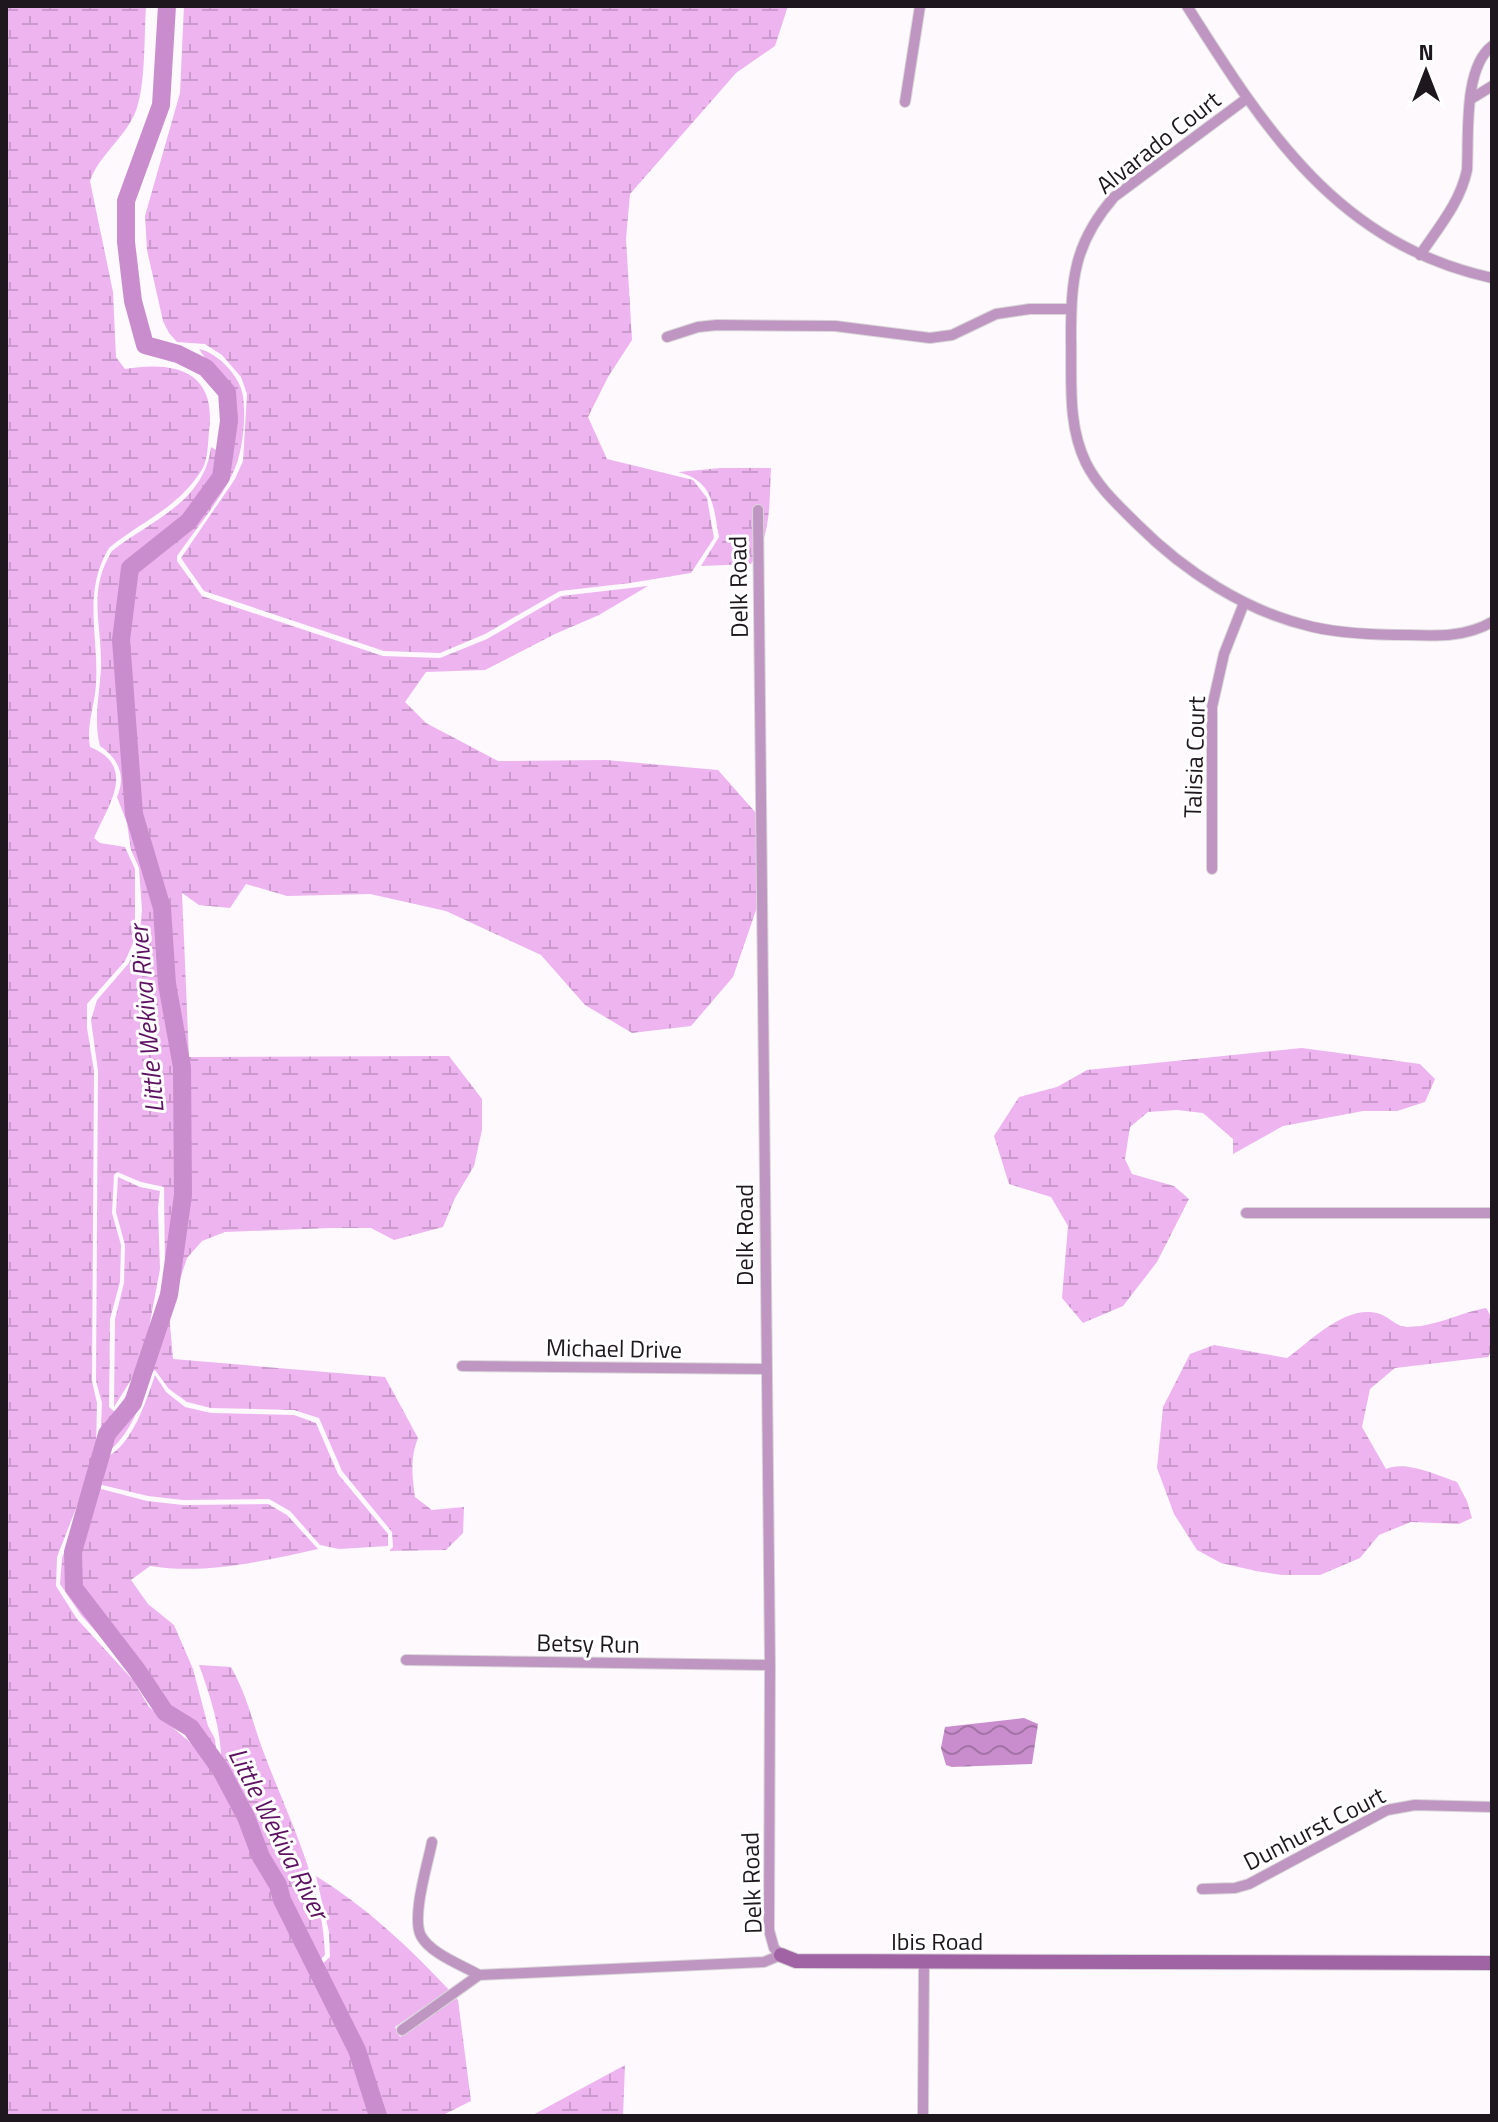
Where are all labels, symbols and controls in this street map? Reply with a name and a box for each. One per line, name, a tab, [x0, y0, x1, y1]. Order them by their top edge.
north arrow	[1386, 32, 1466, 112]
text: N	[1418, 35, 1434, 69]
street label: Alvarado Court	[1088, 82, 1228, 202]
street label: Delk Road	[719, 536, 757, 638]
street label: Talisia Court	[1174, 695, 1214, 819]
water label: Little Wekiva River	[118, 921, 174, 1114]
street label: Delk Road	[726, 1184, 762, 1286]
street label: Michael Drive	[546, 1329, 682, 1367]
street label: Betsy Run	[536, 1624, 640, 1662]
water label: Little Wekiva River	[219, 1740, 340, 1928]
street label: Dunhurst Court	[1237, 1777, 1392, 1879]
street label: Delk Road	[731, 1831, 771, 1935]
street label: Ibis Road	[891, 1923, 983, 1959]

